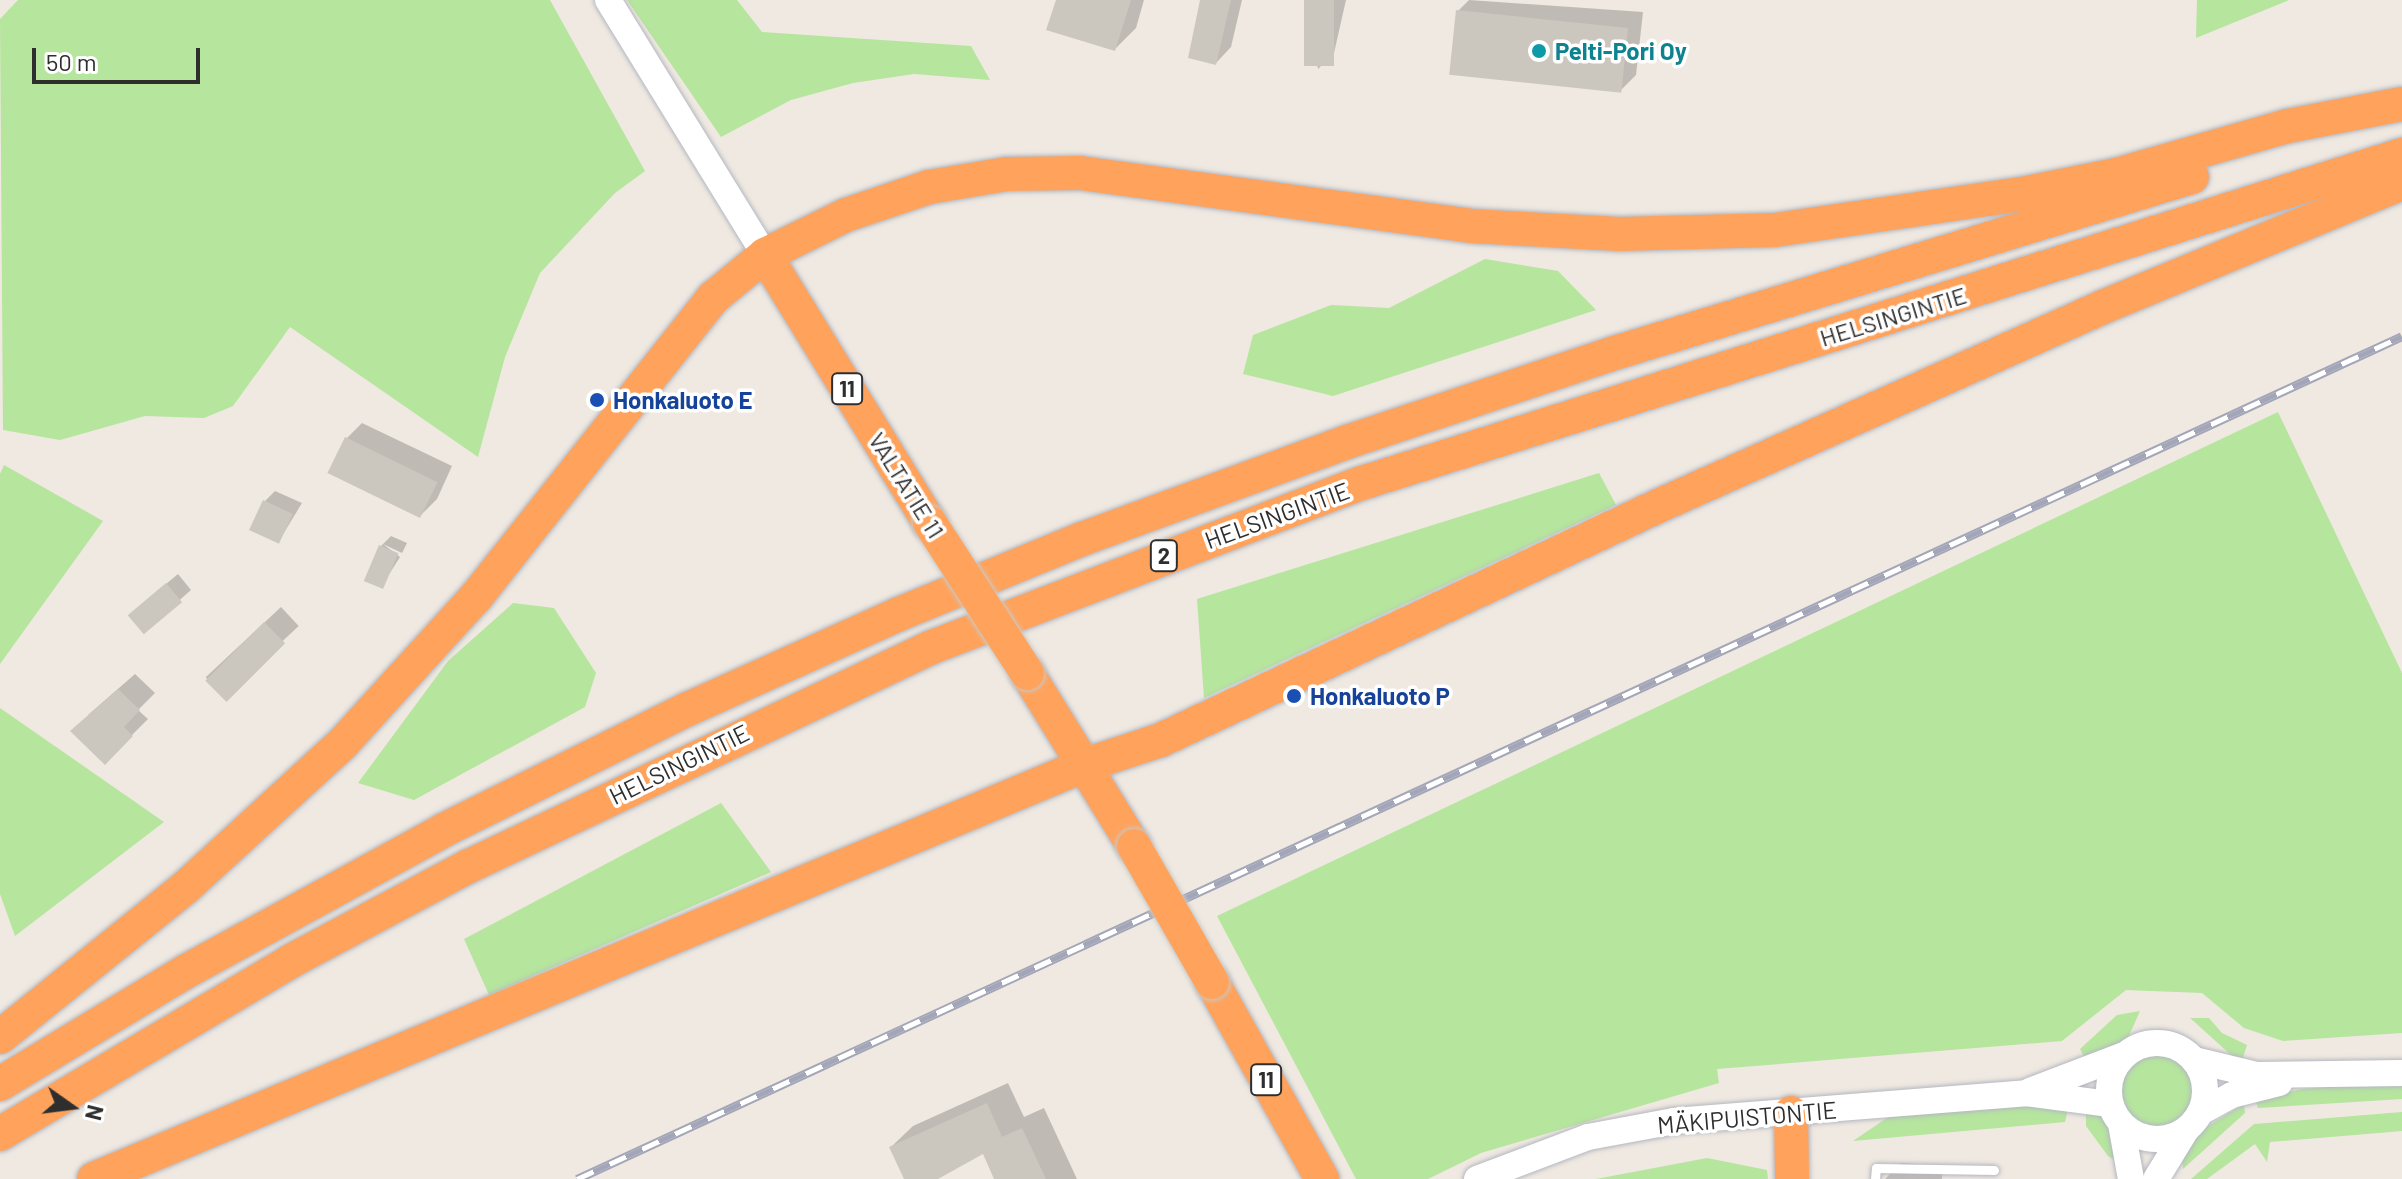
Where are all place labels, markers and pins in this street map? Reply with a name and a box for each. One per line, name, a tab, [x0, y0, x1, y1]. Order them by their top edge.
place label: Pelti-Pori Oy	[1555, 37, 1687, 65]
marker: Pelti-Pori Oy	[1530, 42, 1548, 60]
place label: Honkaluoto E	[613, 386, 753, 414]
marker: Honkaluoto E	[588, 391, 606, 409]
place label: Honkaluoto P	[1310, 682, 1450, 710]
marker: Honkaluoto P	[1285, 687, 1303, 705]

